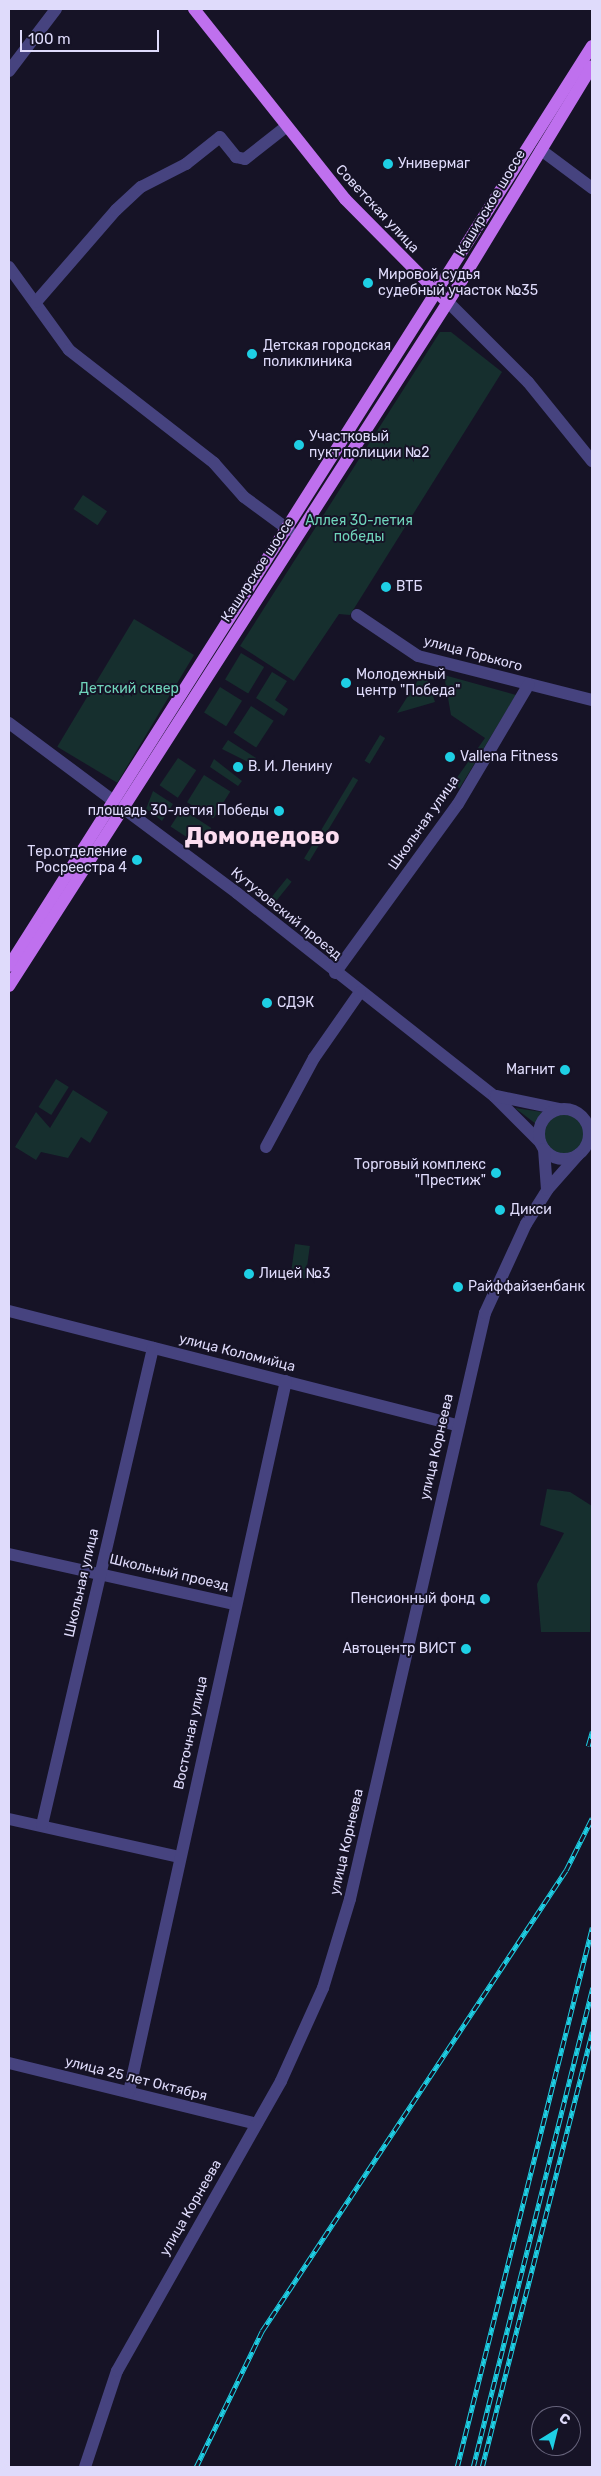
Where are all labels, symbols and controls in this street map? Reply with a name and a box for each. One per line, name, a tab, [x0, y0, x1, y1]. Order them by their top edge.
scale bar	[22, 20, 161, 52]
text: 100 m	[28, 30, 70, 48]
street label: Каширское шоссе	[453, 147, 529, 259]
place label: Универмаг	[398, 156, 470, 172]
marker: Универмаг	[382, 158, 394, 170]
street label: Советская улица	[332, 161, 422, 257]
place label: Мировой судья судебный участок №35	[378, 267, 538, 300]
marker: Мировой судья судебный участок №35	[362, 277, 374, 289]
place label: Детская городская поликлиника	[263, 338, 391, 371]
marker: Детская городская поликлиника	[245, 347, 259, 361]
place label: Участковый пукт полиции №2	[309, 429, 429, 462]
marker: Участковый пукт полиции №2	[293, 439, 305, 451]
park label: Аллея 30-летия победы	[305, 513, 413, 546]
street label: Каширское шоссе	[218, 515, 298, 625]
place label: ВТБ	[396, 579, 422, 595]
marker: ВТБ	[380, 581, 392, 593]
street label: улица Горького	[422, 633, 524, 675]
place label: Молодежный центр "Победа"	[356, 667, 461, 700]
marker: Молодежный центр "Победа"	[340, 677, 352, 689]
park label: Детский сквер	[79, 681, 179, 697]
place label: Vallena Fitness	[460, 749, 558, 765]
marker: Vallena Fitness	[444, 751, 456, 763]
place label: В. И. Ленину	[248, 759, 333, 775]
marker: В. И. Ленину	[232, 761, 244, 773]
street label: Школьная улица	[385, 773, 463, 873]
place label: площадь 30-летия Победы	[88, 803, 269, 819]
marker: площадь 30-летия Победы	[273, 805, 285, 817]
district label: Домодедово	[184, 823, 340, 851]
place label: Тер.отделение Росреестра 4	[27, 844, 127, 876]
marker: Тер.отделение Росреестра 4	[131, 854, 143, 866]
street label: Кутузовский проезд	[227, 864, 345, 964]
place label: СДЭК	[277, 995, 314, 1011]
marker: СДЭК	[261, 997, 273, 1009]
place label: Магнит	[506, 1062, 555, 1078]
marker: Магнит	[559, 1064, 571, 1076]
place label: Торговый комплекс "Престиж"	[354, 1157, 486, 1190]
marker: Торговый комплекс "Престиж"	[490, 1167, 502, 1179]
place label: Дикси	[510, 1202, 552, 1218]
marker: Дикси	[494, 1204, 506, 1216]
place label: Лицей №3	[259, 1266, 330, 1282]
marker: Лицей №3	[243, 1268, 255, 1280]
place label: Райффайзенбанк	[468, 1279, 585, 1295]
marker: Райффайзенбанк	[452, 1281, 464, 1293]
street label: улица Коломийца	[177, 1330, 297, 1376]
street label: улица Корнеева	[417, 1392, 457, 1502]
street label: Школьная улица	[61, 1527, 103, 1639]
street label: Школьный проезд	[108, 1551, 230, 1595]
place label: Пенсионный фонд	[350, 1591, 475, 1607]
marker: Пенсионный фонд	[479, 1593, 491, 1605]
place label: Автоцентр ВИСТ	[342, 1641, 456, 1657]
marker: Автоцентр ВИСТ	[460, 1643, 472, 1655]
street label: Восточная улица	[171, 1675, 211, 1791]
street label: улица Корнеева	[327, 1787, 367, 1897]
street label: улица 25 лет Октября	[63, 2053, 209, 2105]
street label: улица Корнеева	[157, 2157, 225, 2259]
north arrow	[531, 2406, 581, 2456]
text: С	[556, 2409, 573, 2429]

